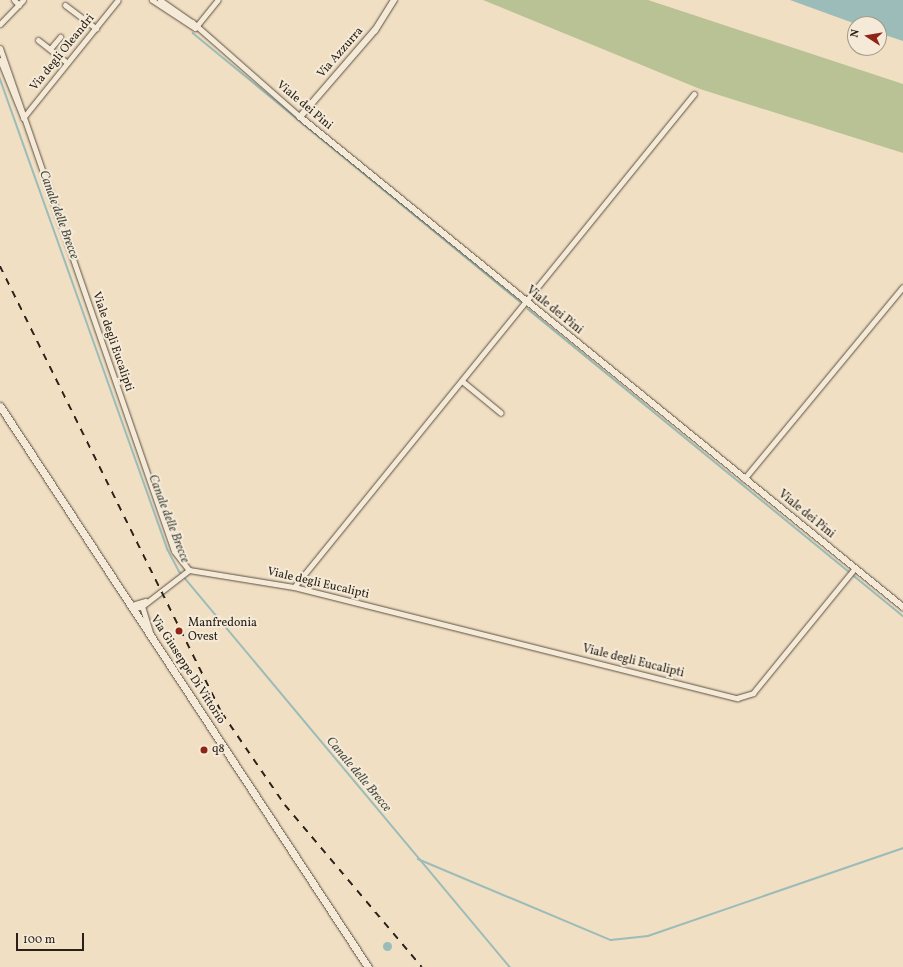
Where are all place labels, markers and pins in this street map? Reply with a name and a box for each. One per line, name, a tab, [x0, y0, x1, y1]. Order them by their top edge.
place label: Manfredonia Ovest	[188, 617, 257, 645]
marker: Manfredonia Ovest	[173, 625, 185, 637]
place label: q8	[212, 743, 225, 757]
marker: q8	[199, 745, 209, 755]

